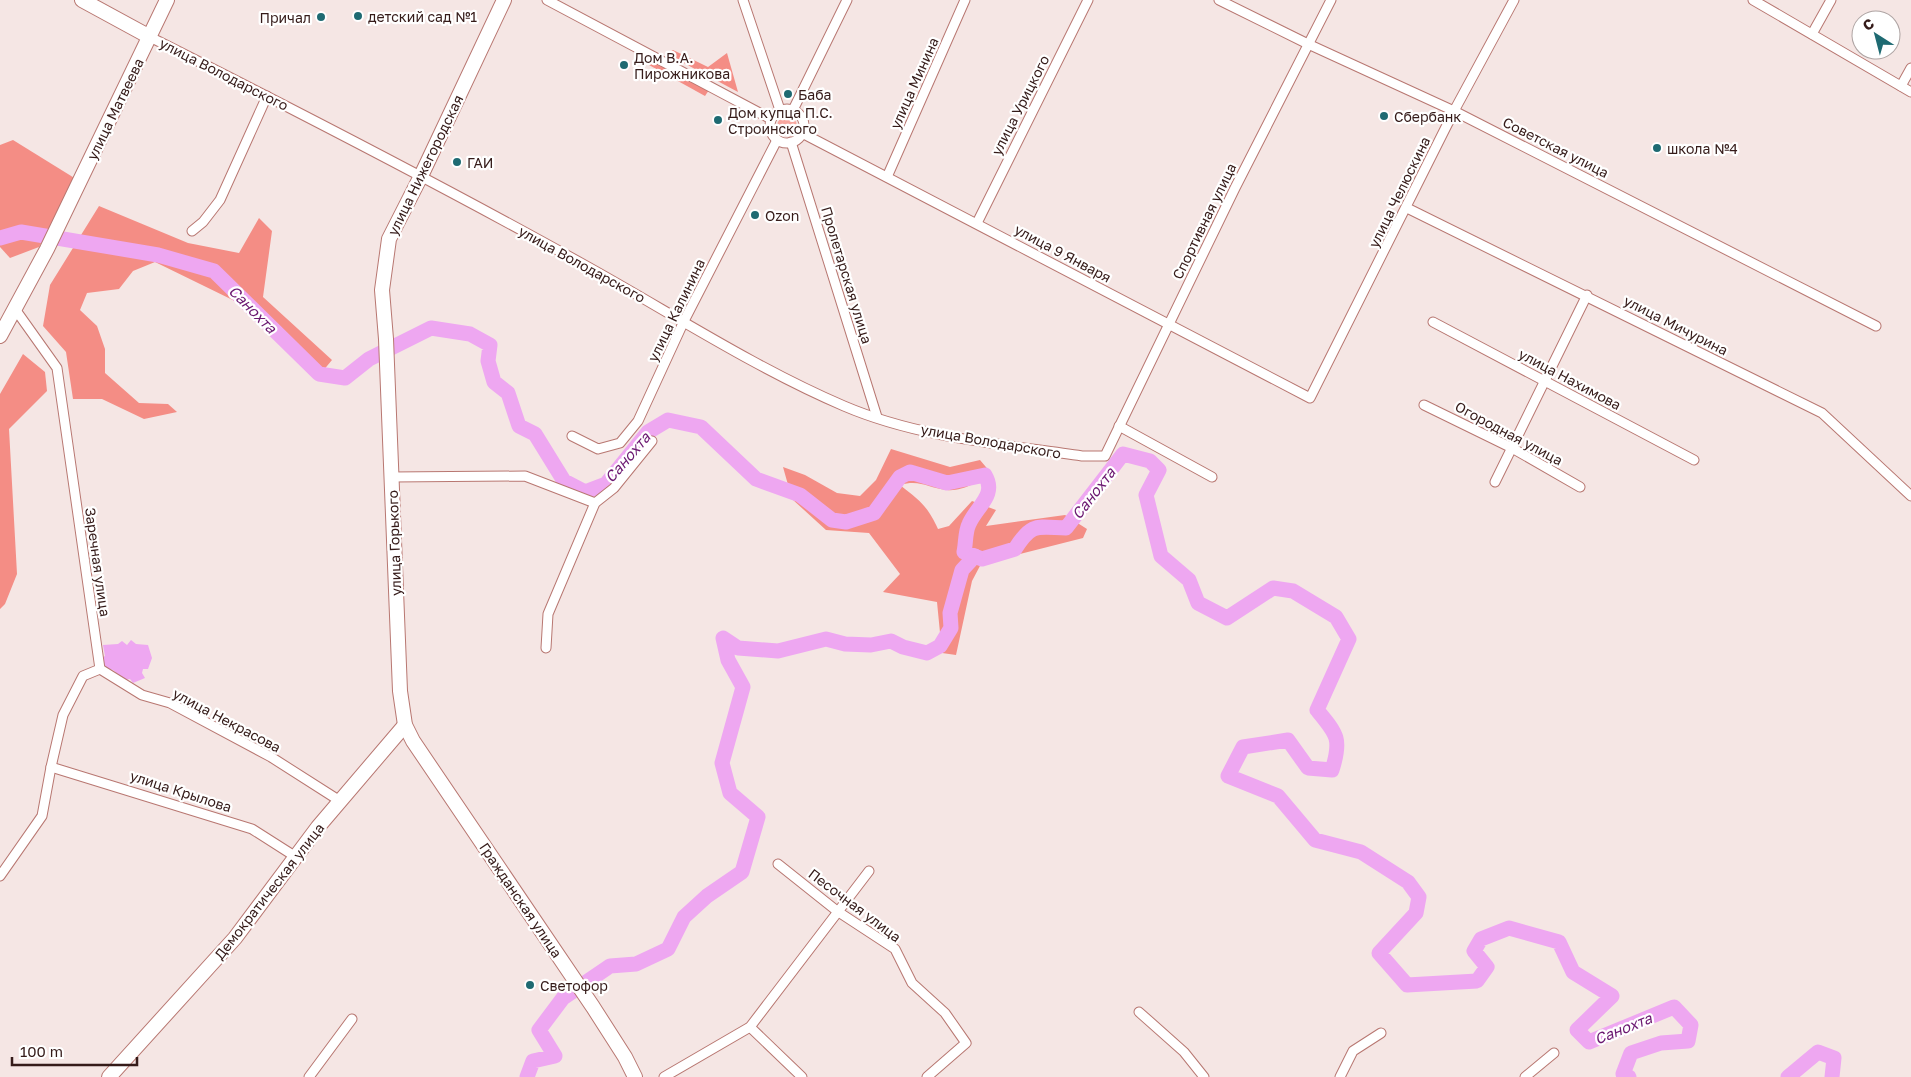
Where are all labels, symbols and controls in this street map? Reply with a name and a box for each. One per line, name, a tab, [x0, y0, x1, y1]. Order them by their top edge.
place label: детский сад №1	[368, 8, 477, 25]
place label: Причал	[259, 9, 311, 26]
marker: детский сад №1	[352, 10, 364, 22]
north arrow	[1851, 10, 1901, 60]
marker: Причал	[315, 11, 327, 23]
text: С	[1859, 14, 1877, 34]
street label: улица Володарского	[157, 34, 291, 114]
street label: улица Минина	[886, 34, 942, 132]
place label: Дом В.А. Пирожникова	[634, 49, 730, 82]
street label: улица Урицкого	[987, 52, 1053, 158]
street label: улица Матвеева	[83, 55, 147, 163]
marker: Дом В.А. Пирожникова	[618, 59, 630, 71]
place label: Баба	[798, 86, 831, 103]
marker: Баба	[782, 88, 794, 100]
street label: улица Нижегородская	[384, 92, 466, 238]
place label: Дом купца П.С. Строинского	[728, 104, 833, 137]
place label: Сбербанк	[1394, 108, 1461, 125]
marker: Сбербанк	[1378, 110, 1390, 122]
street label: Советская улица	[1500, 113, 1612, 181]
marker: Дом купца П.С. Строинского	[712, 114, 724, 126]
street label: улица Челюскина	[1365, 134, 1433, 250]
place label: школа №4	[1667, 140, 1738, 157]
marker: школа №4	[1651, 142, 1663, 154]
place label: ГАИ	[467, 154, 493, 171]
marker: ГАИ	[451, 156, 463, 168]
street label: Спортивная улица	[1169, 160, 1239, 282]
street label: Пролетарская улица	[818, 204, 876, 346]
place label: Ozon	[765, 207, 799, 224]
marker: Ozon	[749, 209, 761, 221]
street label: улица 9 Января	[1012, 220, 1114, 286]
street label: улица Володарского	[516, 222, 648, 306]
street label: улица Калинина	[644, 256, 708, 364]
water label: Санохта	[225, 281, 281, 337]
street label: улица Мичурина	[1621, 291, 1731, 359]
street label: улица Нахимова	[1516, 345, 1624, 413]
street label: Огородная улица	[1452, 397, 1566, 469]
street label: улица Володарского	[919, 420, 1063, 462]
water label: Санохта	[600, 428, 654, 486]
water label: Санохта	[1067, 463, 1119, 522]
street label: улица Горького	[384, 490, 404, 596]
street label: Заречная улица	[82, 506, 114, 618]
street label: улица Некрасова	[170, 684, 284, 756]
street label: улица Крылова	[128, 767, 234, 815]
street label: Демократическая улица	[210, 819, 328, 963]
street label: Гражданская улица	[476, 839, 566, 961]
street label: Песочная улица	[805, 865, 905, 945]
place label: Светофор	[540, 977, 608, 994]
marker: Светофор	[524, 979, 536, 991]
water label: Санохта	[1592, 1008, 1655, 1048]
scale bar	[12, 1034, 138, 1066]
text: 100 m	[20, 1042, 63, 1060]

